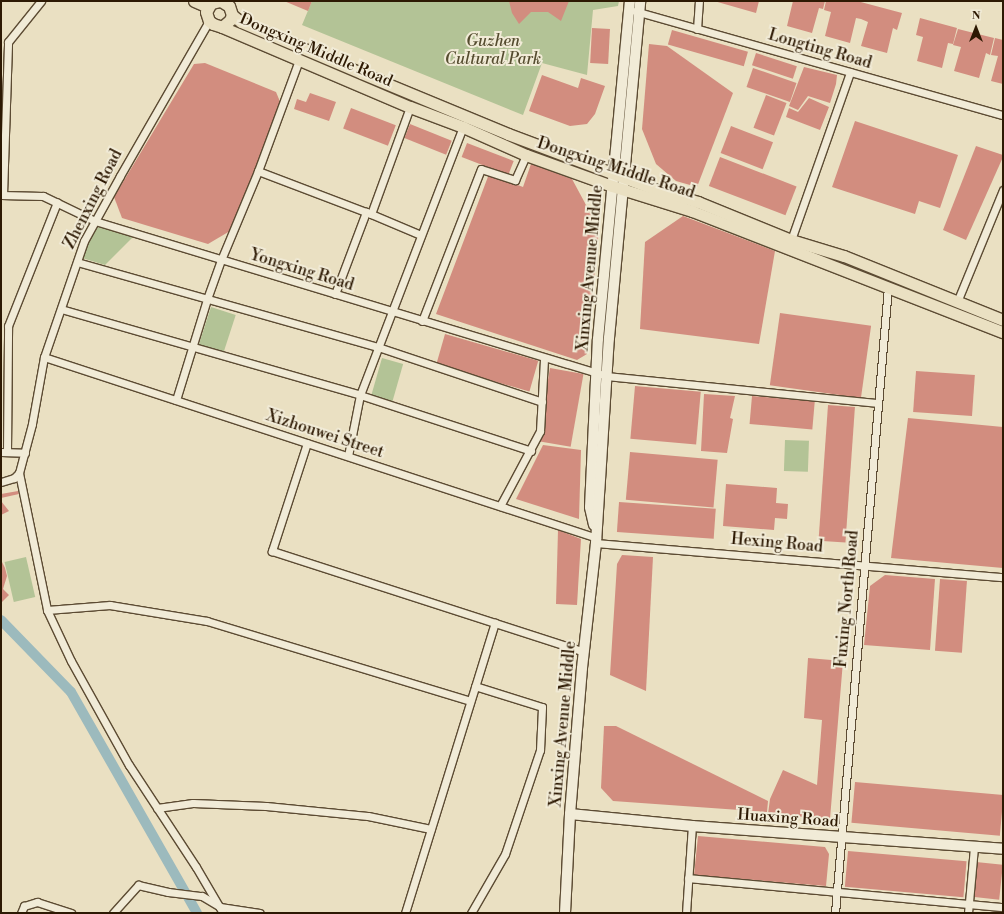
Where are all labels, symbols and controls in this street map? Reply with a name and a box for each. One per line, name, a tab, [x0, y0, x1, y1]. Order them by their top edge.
north arrow	[956, 8, 996, 48]
street label: Dongxing Middle Road	[237, 9, 395, 91]
text: N	[972, 9, 980, 23]
street label: Longting Road	[766, 25, 874, 73]
park label: Guzhen Cultural Park	[445, 31, 541, 69]
street label: Dongxing Middle Road	[535, 133, 697, 203]
street label: Zhenxing Road	[60, 146, 126, 252]
street label: Xinxing Avenue Middle	[573, 184, 607, 352]
street label: Yongxing Road	[248, 245, 356, 295]
street label: Xizhouwei Street	[264, 406, 386, 462]
street label: Hexing Road	[730, 529, 824, 557]
street label: Fuxing North Road	[831, 529, 863, 669]
street label: Xinxing Avenue Middle	[546, 640, 580, 808]
street label: Huaxing Road	[737, 805, 839, 831]

